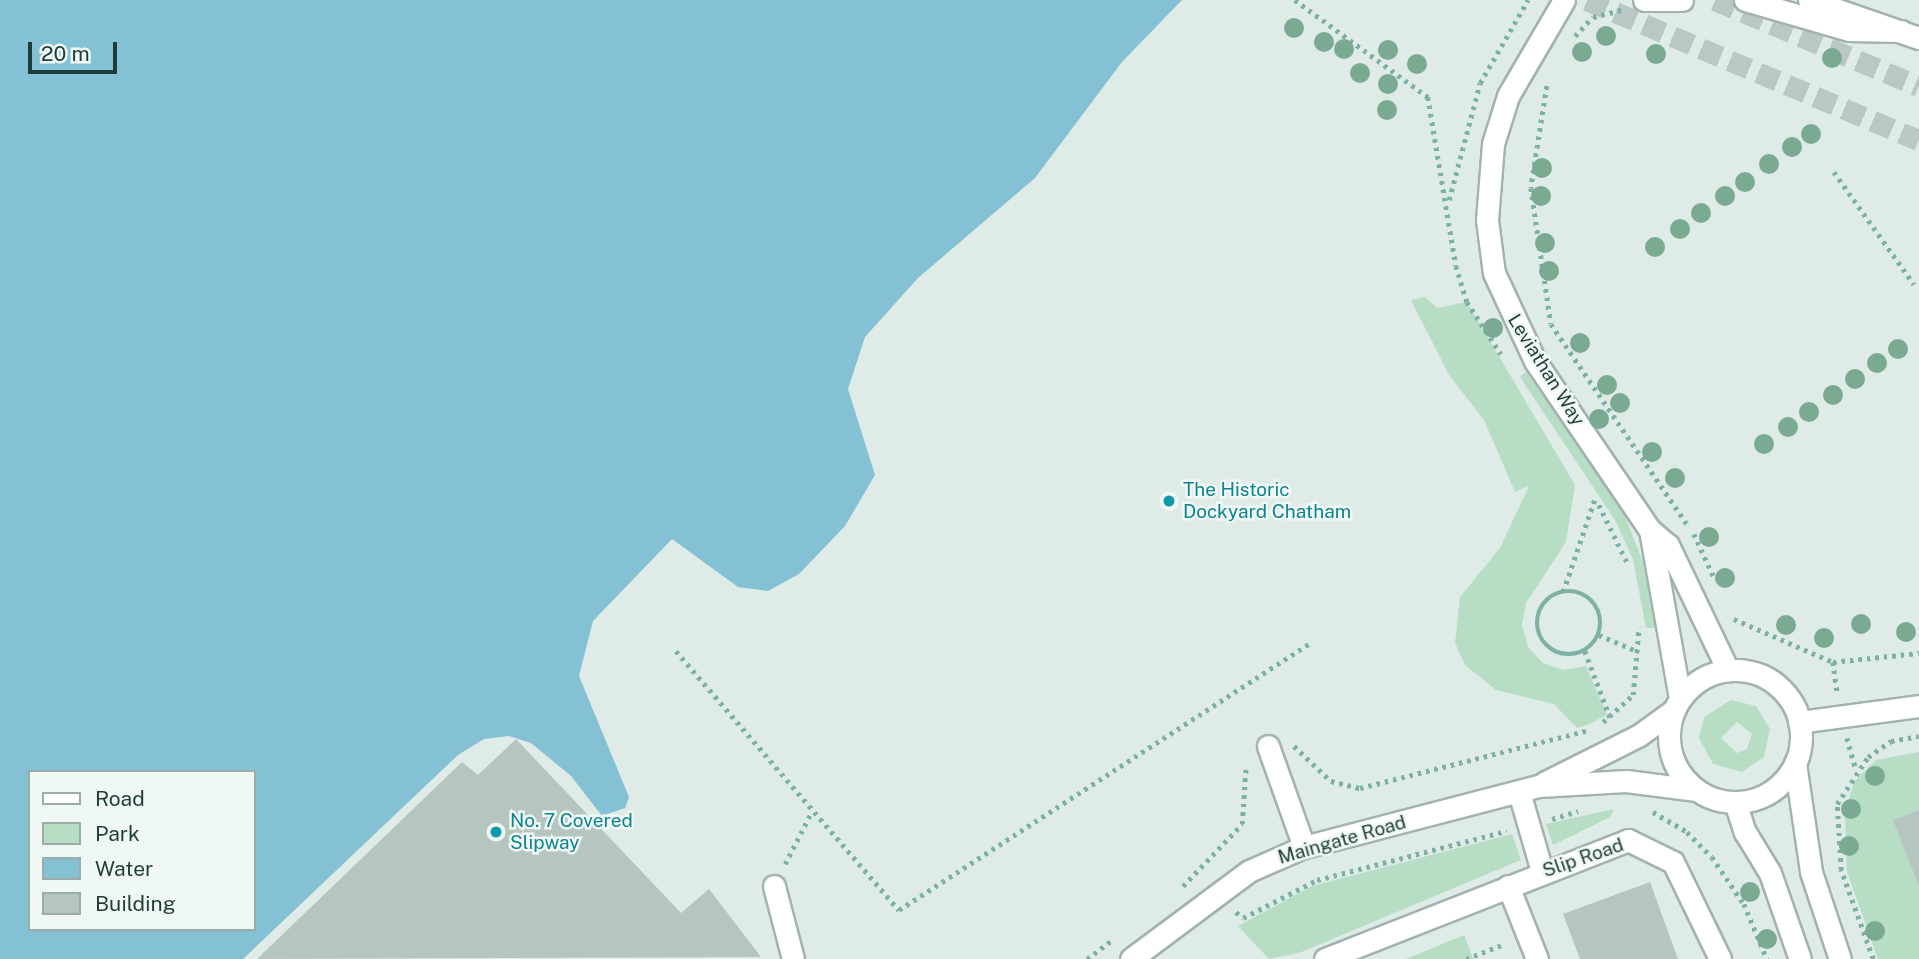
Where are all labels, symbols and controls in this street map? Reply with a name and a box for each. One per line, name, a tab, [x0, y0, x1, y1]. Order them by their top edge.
scale bar	[32, 28, 121, 72]
text: 20 m	[41, 41, 90, 66]
street label: Leviathan Way	[1503, 310, 1589, 430]
place label: The Historic Dockyard Chatham	[1183, 479, 1351, 523]
marker: The Historic Dockyard Chatham	[1161, 493, 1177, 509]
legend	[28, 770, 256, 931]
text: Road	[95, 786, 145, 811]
place label: No. 7 Covered Slipway	[510, 810, 633, 854]
street label: Maingate Road	[1275, 811, 1409, 869]
text: Park	[95, 821, 140, 846]
marker: No. 7 Covered Slipway	[488, 824, 504, 840]
street label: Slip Road	[1540, 834, 1626, 882]
text: Water	[95, 856, 153, 881]
text: Building	[95, 891, 176, 916]

